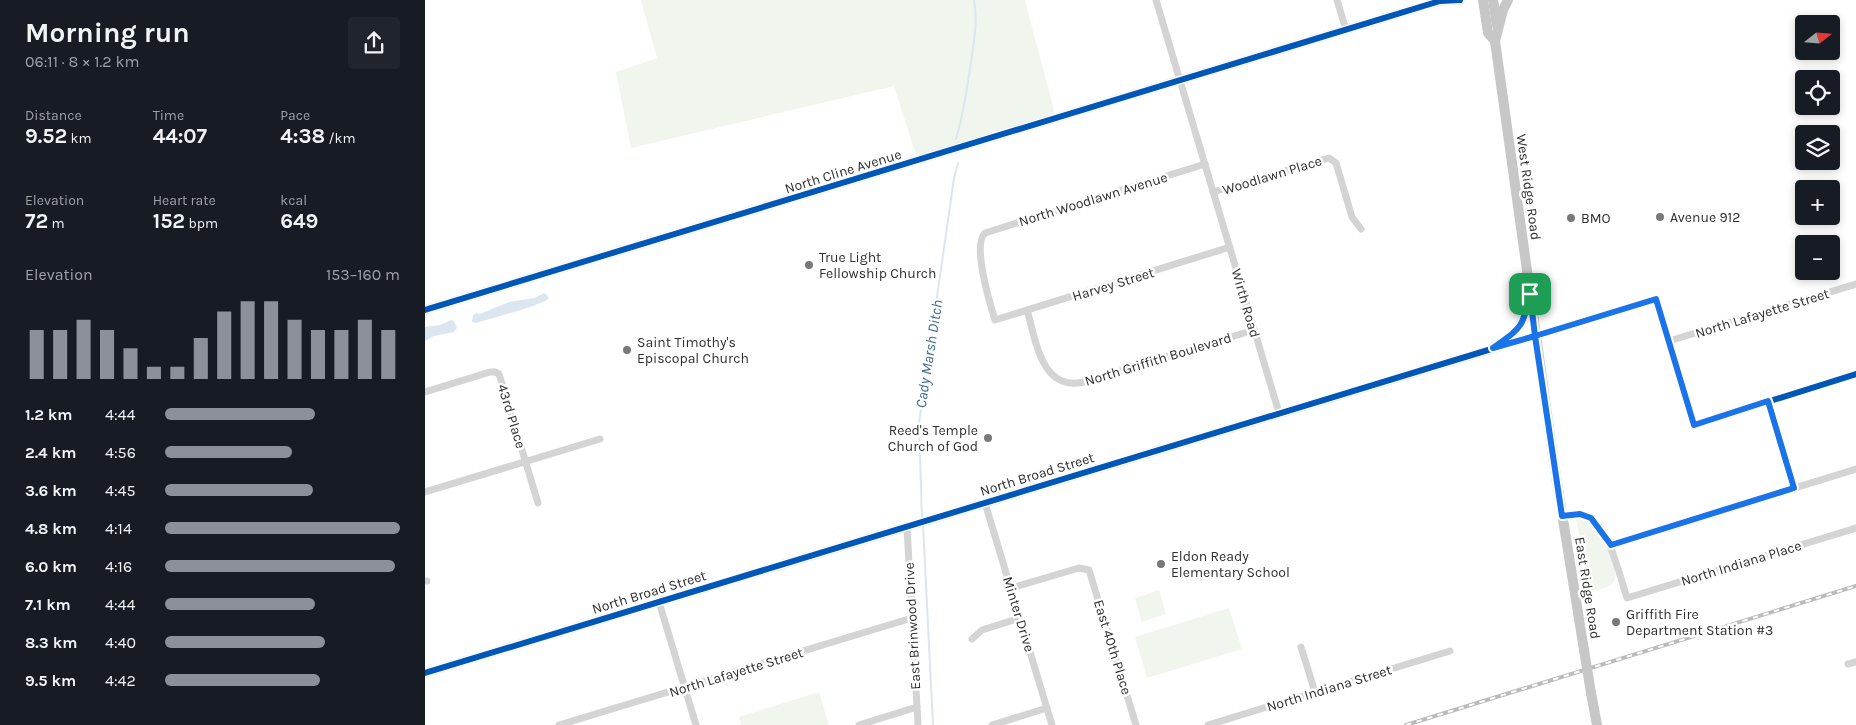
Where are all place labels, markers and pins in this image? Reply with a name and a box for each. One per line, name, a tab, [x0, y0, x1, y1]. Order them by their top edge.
place label: Avenue 912	[1670, 209, 1740, 226]
place label: BMO	[1581, 210, 1611, 227]
marker: Avenue 912	[1654, 211, 1666, 223]
marker: BMO	[1565, 212, 1577, 224]
place label: True Light Fellowship Church	[819, 249, 937, 282]
marker: True Light Fellowship Church	[803, 259, 815, 271]
pin	[1509, 273, 1551, 315]
place label: Saint Timothy's Episcopal Church	[637, 334, 749, 367]
marker: Saint Timothy's Episcopal Church	[621, 344, 633, 356]
place label: Reed's Temple Church of God	[888, 422, 978, 455]
marker: Reed's Temple Church of God	[982, 432, 994, 444]
place label: Eldon Ready Elementary School	[1171, 548, 1290, 581]
marker: Eldon Ready Elementary School	[1155, 558, 1167, 570]
place label: Griffith Fire Department Station #3	[1626, 606, 1773, 639]
marker: Griffith Fire Department Station #3	[1610, 616, 1622, 628]

